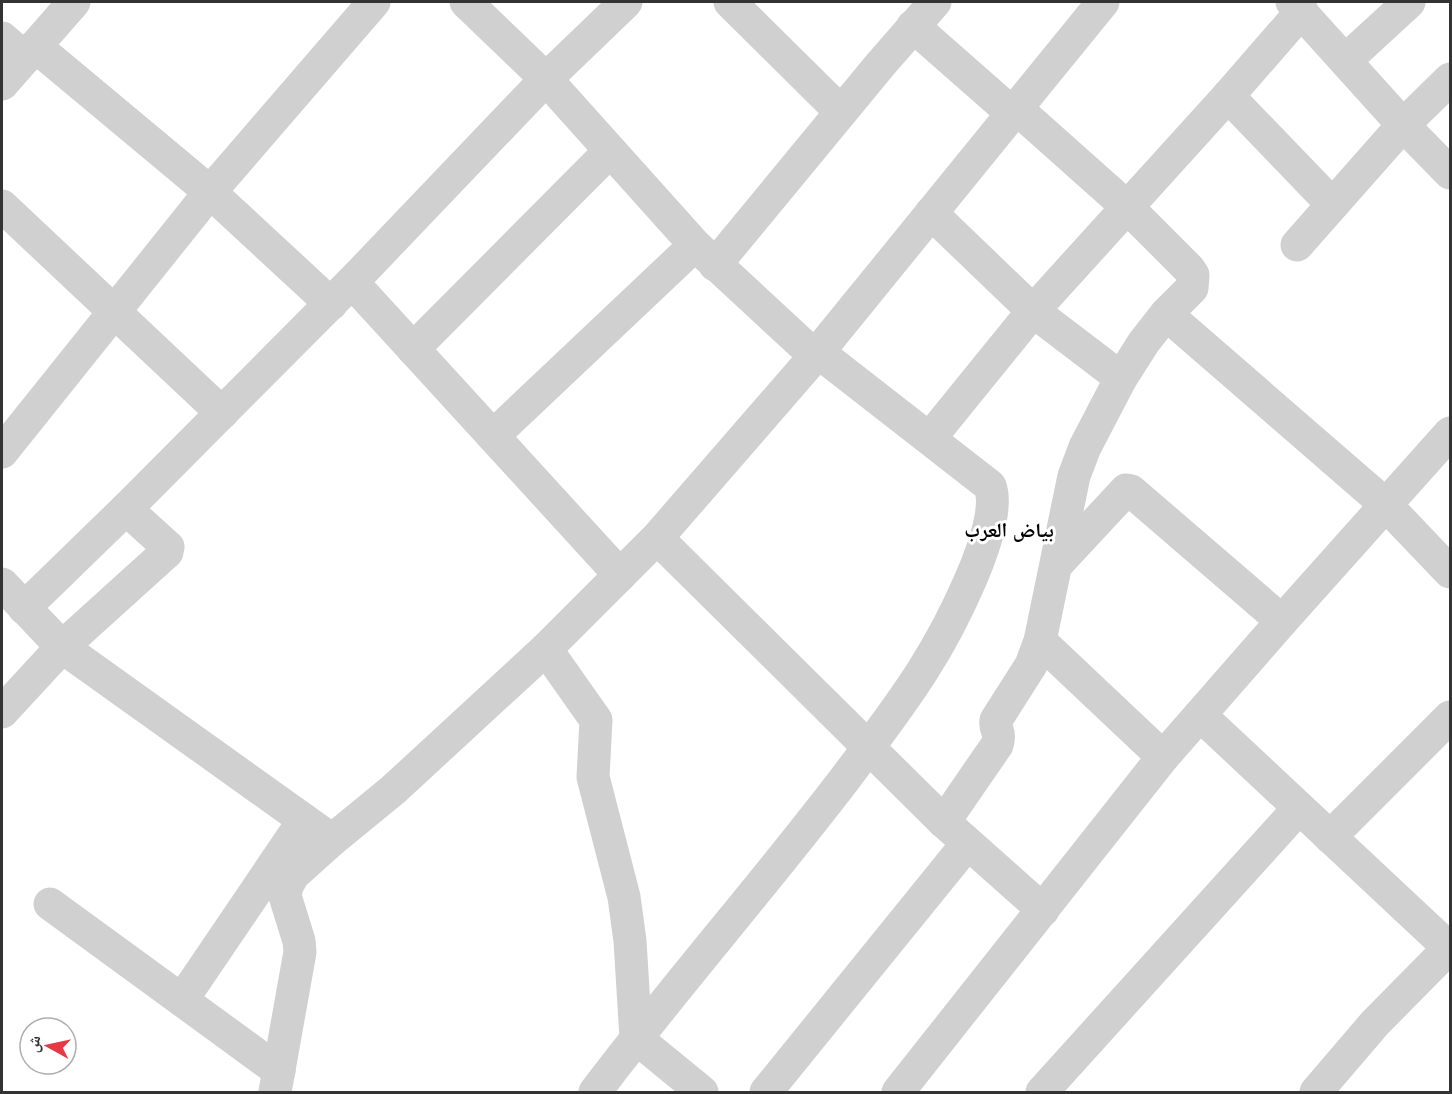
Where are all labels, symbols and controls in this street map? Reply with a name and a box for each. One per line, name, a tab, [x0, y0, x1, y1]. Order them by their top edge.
district label: بياض العرب	[964, 517, 1054, 542]
north arrow	[18, 1016, 78, 1076]
text: ش	[22, 1034, 44, 1054]

